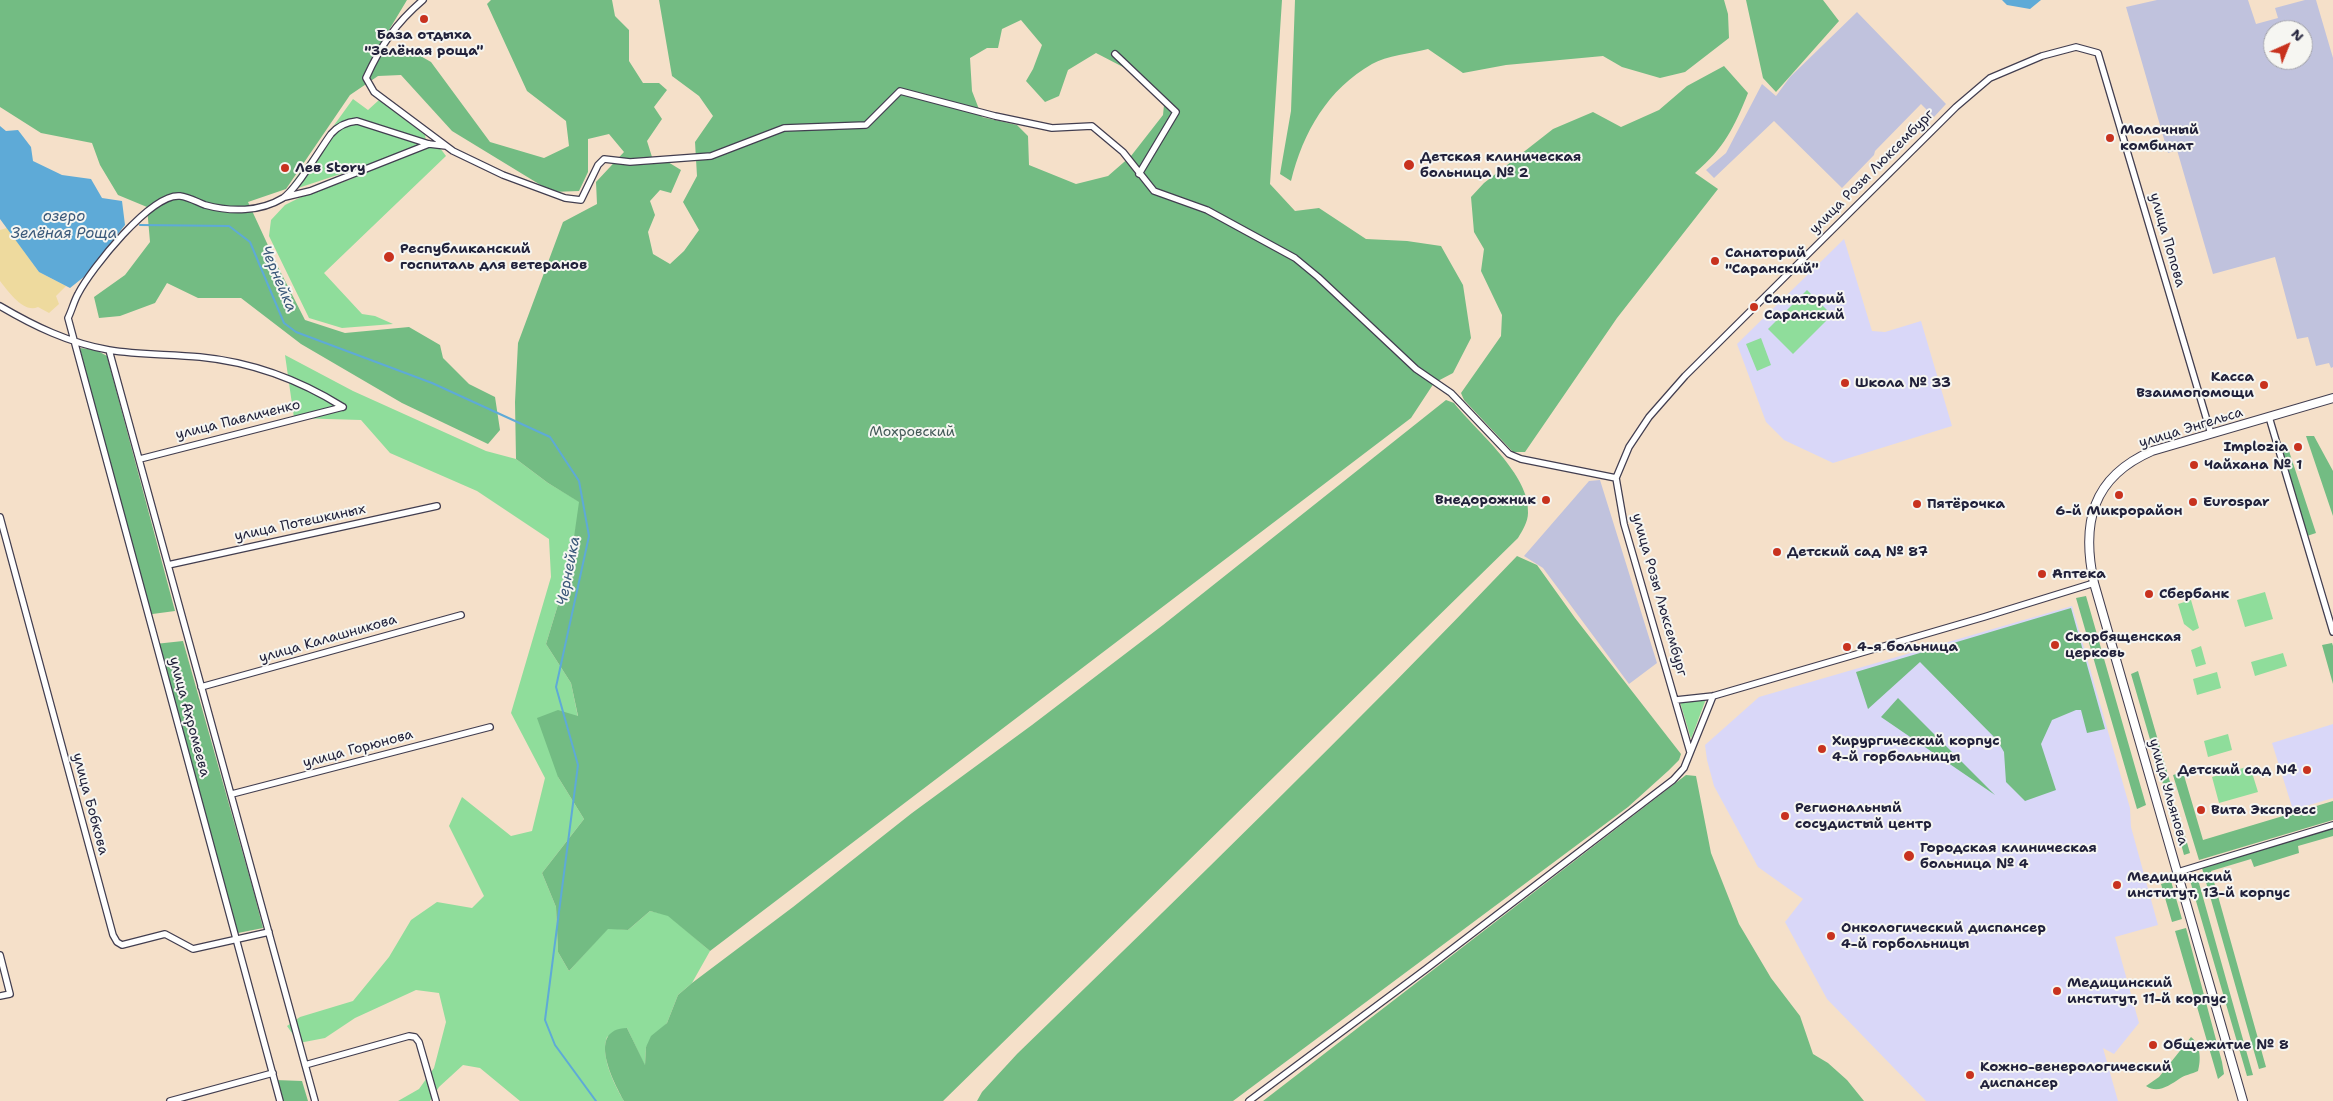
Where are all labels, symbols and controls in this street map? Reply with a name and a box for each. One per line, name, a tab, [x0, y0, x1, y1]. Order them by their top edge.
marker: База отдыха "Зелёная роща"	[418, 13, 430, 25]
north arrow	[2263, 20, 2313, 70]
text: N	[2287, 25, 2308, 45]
place label: База отдыха "Зелёная роща"	[364, 27, 484, 59]
street label: улица Розы Люксембург	[1806, 106, 1938, 238]
place label: Молочный комбинат	[2120, 122, 2199, 154]
marker: Молочный комбинат	[2104, 132, 2116, 144]
place label: Детская клиническая больница № 2	[1420, 149, 1581, 182]
marker: Детская клиническая больница № 2	[1402, 158, 1416, 172]
place label: Лев Story	[295, 160, 366, 176]
marker: Лев Story	[279, 162, 291, 174]
street label: улица Попова	[2146, 191, 2188, 289]
water label: озеро Зелёная Роща	[11, 208, 117, 243]
place label: Республиканский госпиталь для ветеранов	[400, 241, 587, 274]
water label: Чернейка	[256, 243, 300, 315]
place label: Санаторий "Саранский"	[1725, 245, 1819, 278]
marker: Республиканский госпиталь для ветеранов	[382, 250, 396, 264]
marker: Санаторий "Саранский"	[1709, 255, 1721, 267]
place label: Санаторий Саранский	[1764, 291, 1845, 324]
marker: Санаторий Саранский	[1748, 301, 1760, 313]
place label: Касса Взаимопомощи	[2136, 369, 2254, 402]
place label: Школа № 33	[1855, 375, 1951, 391]
marker: Школа № 33	[1839, 377, 1851, 389]
marker: Касса Взаимопомощи	[2258, 379, 2270, 391]
street label: улица Павличенко	[174, 396, 302, 444]
street label: улица Энгельса	[2137, 404, 2245, 452]
park label: Мохровский	[869, 424, 955, 440]
place label: Implozia	[2223, 439, 2288, 455]
marker: Implozia	[2292, 441, 2304, 453]
place label: Чайхана № 1	[2204, 457, 2302, 473]
marker: Чайхана № 1	[2188, 459, 2200, 471]
marker: 6-й Микрорайон	[2113, 489, 2125, 501]
place label: Внедорожник	[1435, 492, 1536, 508]
marker: Внедорожник	[1540, 494, 1552, 506]
place label: Eurospar	[2203, 494, 2270, 510]
place label: Пятёрочка	[1927, 496, 2005, 512]
marker: Eurospar	[2187, 496, 2199, 508]
marker: Пятёрочка	[1911, 498, 1923, 510]
street label: улица Потешкиных	[233, 501, 367, 545]
place label: 6-й Микрорайон	[2056, 503, 2182, 519]
street label: улица Розы Люксембург	[1628, 511, 1690, 679]
water label: Чернейка	[553, 535, 585, 607]
place label: Детский сад № 87	[1787, 544, 1928, 560]
marker: Детский сад № 87	[1771, 546, 1783, 558]
place label: Аптека	[2052, 566, 2106, 582]
marker: Аптека	[2036, 568, 2048, 580]
place label: Сбербанк	[2159, 586, 2229, 602]
marker: Сбербанк	[2143, 588, 2155, 600]
street label: улица Калашникова	[257, 611, 399, 667]
place label: Скорбященская церковь	[2065, 629, 2181, 662]
place label: 4-я больница	[1857, 639, 1958, 655]
marker: Скорбященская церковь	[2049, 639, 2061, 651]
marker: 4-я больница	[1841, 641, 1853, 653]
street label: улица Ахромеева	[165, 655, 213, 779]
street label: улица Горюнова	[301, 726, 415, 772]
place label: Хирургический корпус 4-й горбольницы	[1832, 733, 2000, 766]
street label: улица Ульянова	[2145, 737, 2191, 847]
marker: Хирургический корпус 4-й горбольницы	[1816, 743, 1828, 755]
street label: улица Бобкова	[68, 751, 112, 857]
place label: Детский сад N4	[2177, 762, 2297, 778]
marker: Детский сад N4	[2301, 764, 2313, 776]
place label: Региональный сосудистый центр	[1795, 800, 1932, 832]
place label: Вита Экспресс	[2211, 802, 2316, 818]
marker: Вита Экспресс	[2195, 804, 2207, 816]
marker: Региональный сосудистый центр	[1779, 810, 1791, 822]
place label: Городская клиническая больница № 4	[1920, 840, 2097, 872]
marker: Городская клиническая больница № 4	[1902, 849, 1916, 863]
place label: Медицинский институт, 13-й корпус	[2127, 869, 2290, 902]
marker: Медицинский институт, 13-й корпус	[2111, 879, 2123, 891]
place label: Онкологический диспансер 4-й горбольницы	[1841, 920, 2046, 952]
marker: Онкологический диспансер 4-й горбольницы	[1825, 930, 1837, 942]
place label: Медицинский институт, 11-й корпус	[2067, 975, 2226, 1008]
marker: Медицинский институт, 11-й корпус	[2051, 985, 2063, 997]
place label: Общежитие № 8	[2163, 1037, 2289, 1053]
marker: Общежитие № 8	[2147, 1039, 2159, 1051]
place label: Кожно-венерологический диспансер	[1980, 1059, 2171, 1092]
marker: Кожно-венерологический диспансер	[1964, 1069, 1976, 1081]

